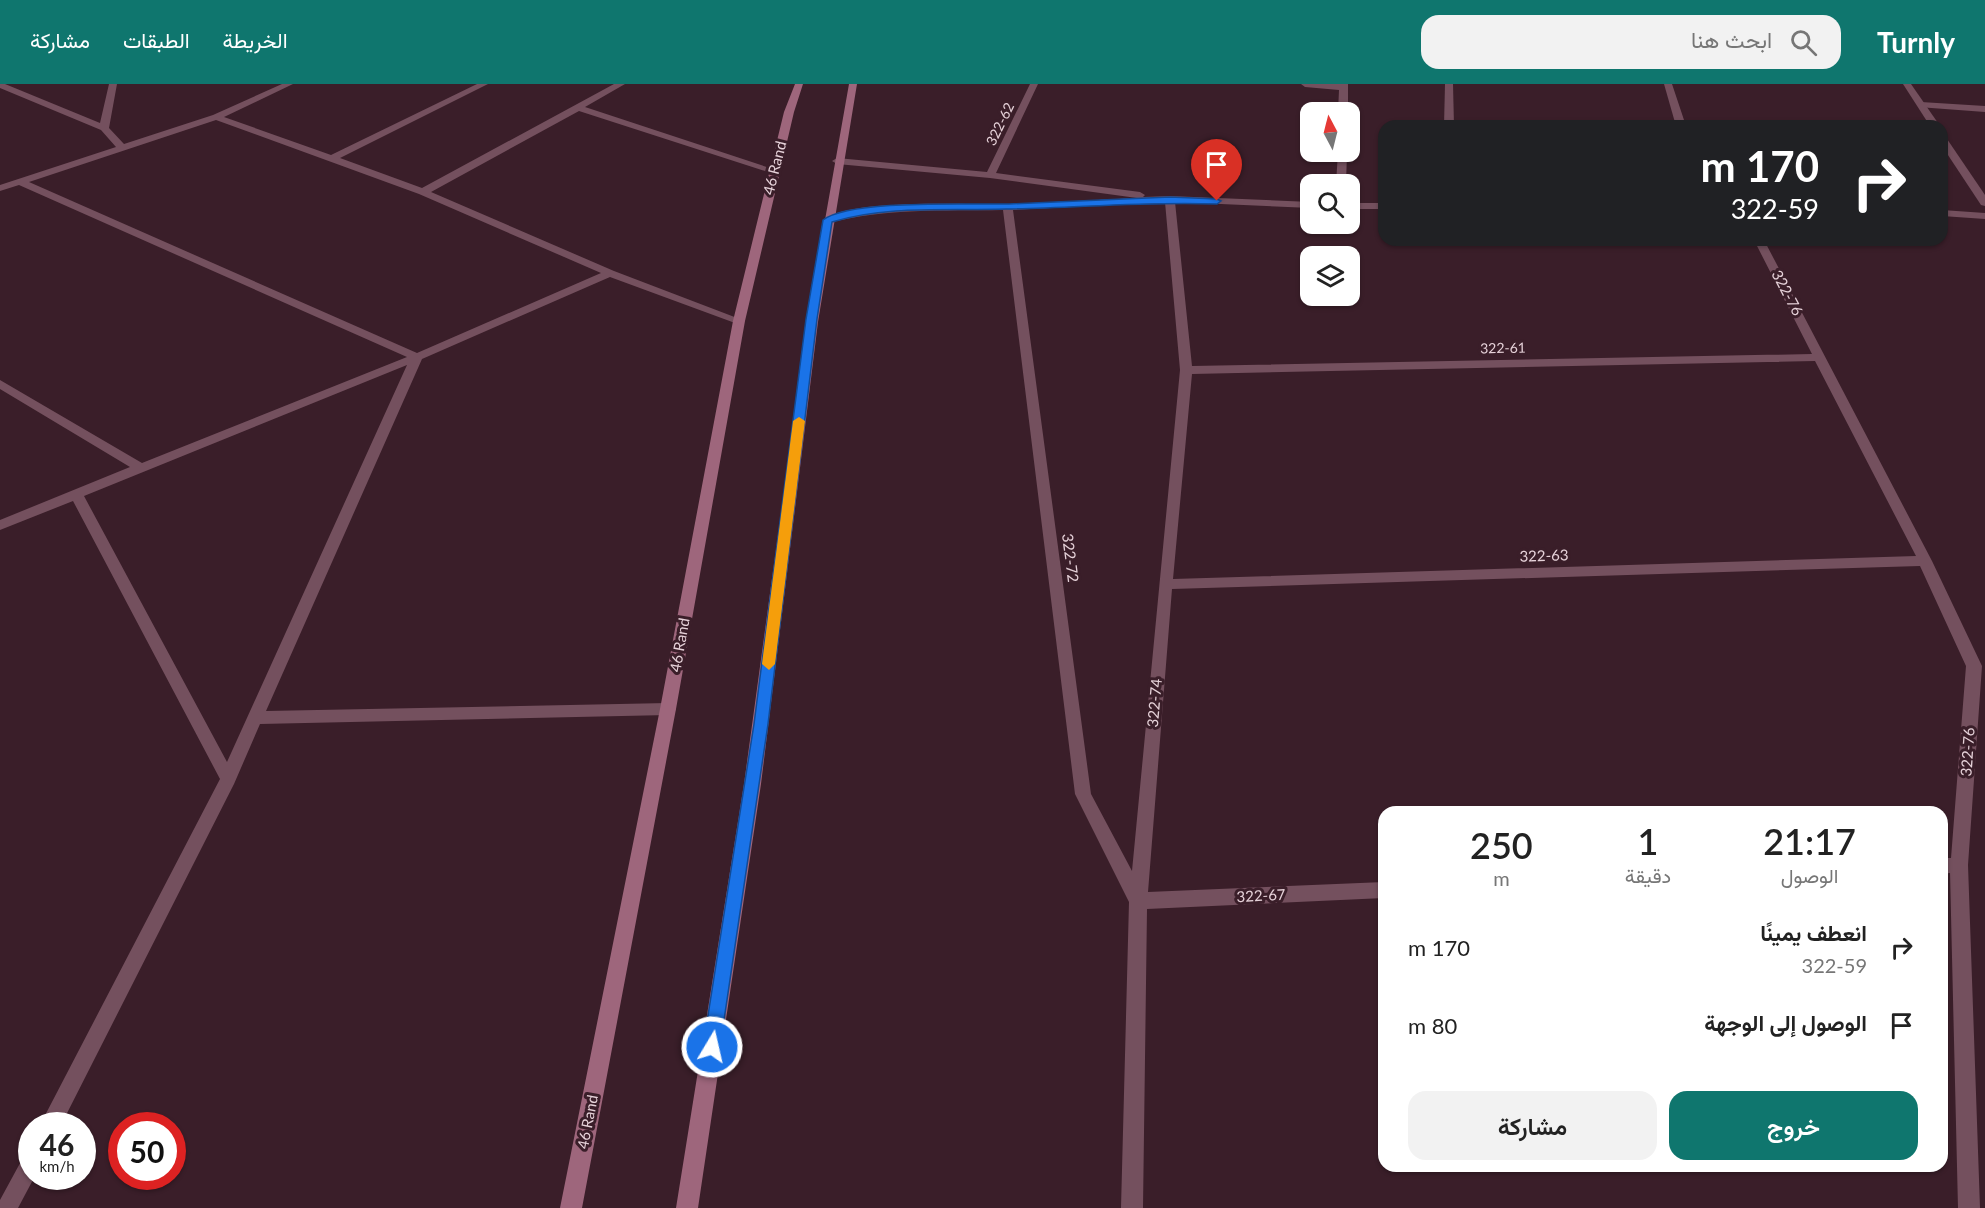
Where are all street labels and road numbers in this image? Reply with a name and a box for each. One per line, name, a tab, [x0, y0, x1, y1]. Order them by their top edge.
street label: 322-62	[982, 99, 1017, 148]
street label: 46 Rand	[759, 139, 789, 196]
street label: 322-76	[1768, 267, 1807, 319]
street label: 322-61	[1480, 339, 1526, 356]
street label: 322-72	[1059, 532, 1083, 583]
street label: 322-63	[1519, 545, 1569, 565]
street label: 46 Rand	[665, 616, 693, 673]
street label: 322-74	[1143, 677, 1165, 728]
street label: 322-76	[1956, 727, 1978, 777]
street label: 322-67	[1236, 885, 1286, 905]
street label: 46 Rand	[573, 1093, 601, 1150]

